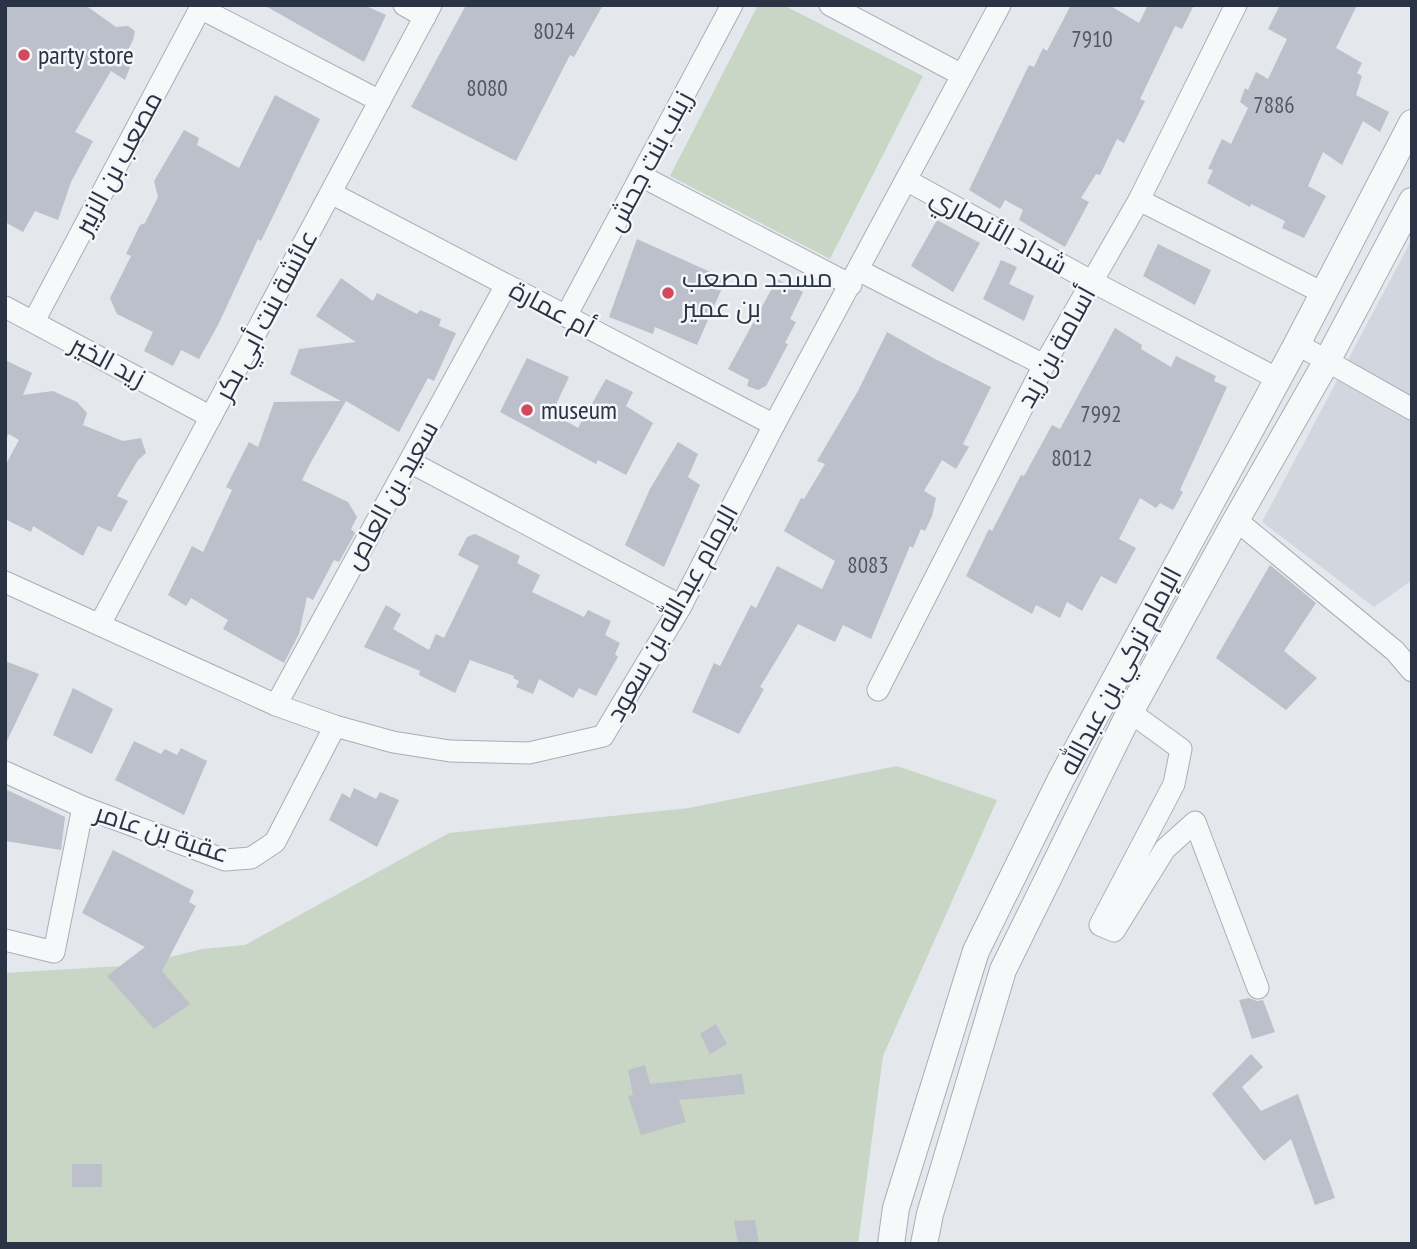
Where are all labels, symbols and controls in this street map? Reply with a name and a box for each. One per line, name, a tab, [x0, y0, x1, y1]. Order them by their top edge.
house number: 8024	[533, 16, 575, 45]
house number: 7910	[1071, 24, 1113, 53]
place label: party store	[38, 38, 134, 71]
marker: party store	[16, 47, 32, 63]
house number: 8080	[466, 73, 508, 102]
street label: زينب بنت جحش	[598, 85, 699, 237]
street label: مصعب بن الزبير	[65, 86, 169, 242]
house number: 7886	[1253, 90, 1295, 119]
street label: شداد الأنصاري	[923, 179, 1073, 285]
street label: عائشة بنت أبي بكر	[206, 224, 329, 410]
place label: مسجد مصعب بن عمير	[680, 261, 833, 324]
street label: أم عمارة	[503, 273, 600, 346]
street label: أسامة بن زيد	[1009, 280, 1102, 413]
marker: مسجد مصعب بن عمير	[660, 285, 676, 301]
street label: زيد الخير	[63, 326, 152, 394]
place label: museum	[541, 393, 617, 426]
house number: 7992	[1080, 399, 1122, 428]
marker: museum	[519, 402, 535, 418]
street label: سعيد بن العاص	[336, 415, 445, 575]
house number: 8012	[1051, 443, 1093, 472]
street label: الإمام عبدالله بن سعود	[598, 498, 747, 728]
house number: 8083	[847, 550, 889, 579]
street label: الإمام تركي بن عبدالله	[1051, 561, 1193, 783]
street label: عقبة بن عامر	[89, 795, 233, 870]

